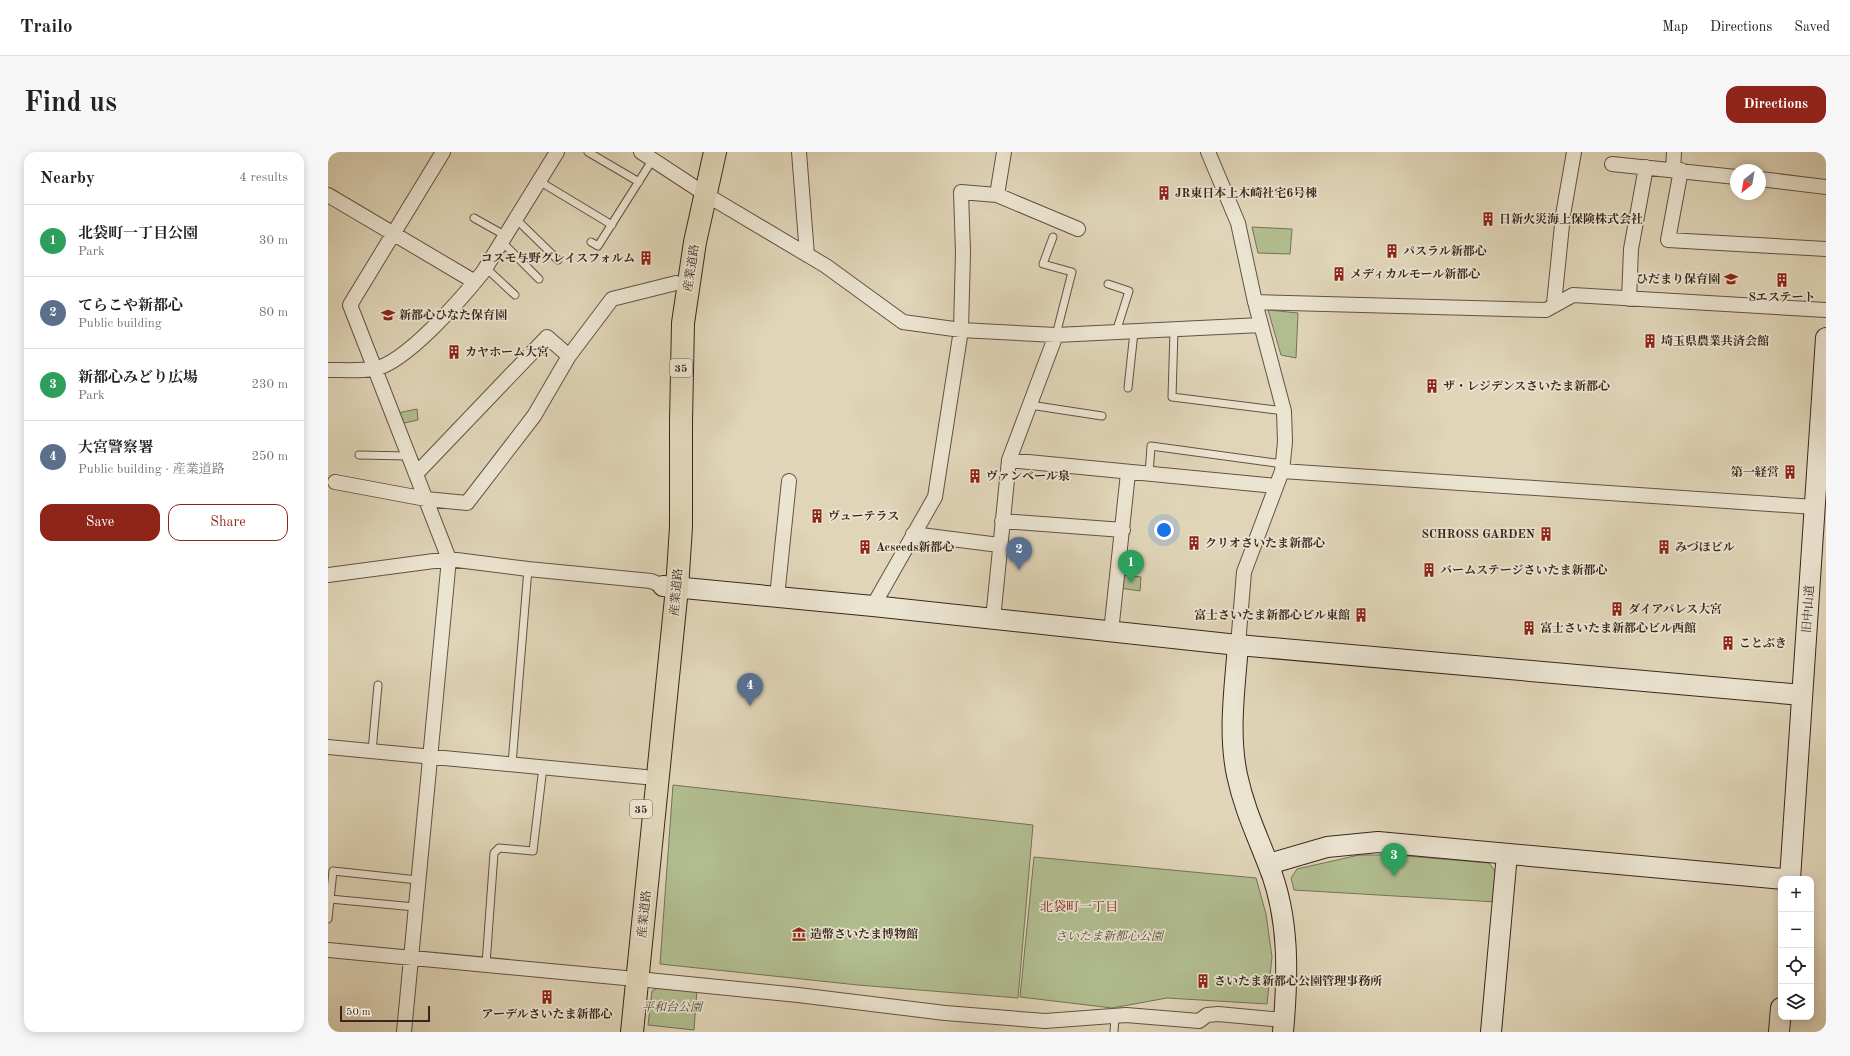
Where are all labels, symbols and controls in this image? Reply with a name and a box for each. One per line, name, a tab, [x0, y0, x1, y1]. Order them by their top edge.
text: Trailo	[20, 18, 73, 37]
text: Map	[1662, 20, 1688, 34]
text: Directions	[1710, 20, 1772, 34]
text: Saved	[1794, 20, 1830, 34]
button: Directions	[1726, 86, 1826, 123]
text: Find us	[24, 90, 117, 118]
north arrow	[1730, 164, 1766, 200]
text: Nearby	[40, 170, 95, 187]
text: 4 results	[239, 171, 288, 184]
building icon: JR東日本上木崎社宅6号棟	[1156, 185, 1172, 201]
place label: JR東日本上木崎社宅6号棟	[1175, 186, 1317, 200]
building icon: 日新火災海上保険株式会社	[1480, 211, 1496, 227]
place label: 日新火災海上保険株式会社	[1499, 212, 1643, 226]
text: 北袋町一丁目公園	[78, 227, 198, 242]
text: 1	[49, 234, 57, 247]
text: 30 m	[259, 234, 288, 247]
street label: 産業道路	[680, 243, 702, 293]
building icon: パスラル新都心	[1384, 243, 1400, 259]
place label: パスラル新都心	[1403, 244, 1487, 258]
text: Park	[78, 245, 105, 258]
building icon: コスモ与野グレイスフォルム	[638, 250, 654, 266]
place label: コスモ与野グレイスフォルム	[481, 251, 635, 265]
building icon: メディカルモール新都心	[1331, 266, 1347, 282]
place label: メディカルモール新都心	[1350, 267, 1480, 281]
school or university icon: ひだまり保育園	[1723, 271, 1739, 287]
place label: ひだまり保育園	[1636, 272, 1720, 286]
building icon: Sエステート	[1774, 272, 1790, 288]
place label: Sエステート	[1748, 291, 1816, 304]
text: てらこや新都心	[78, 299, 183, 314]
text: 2	[49, 306, 57, 319]
text: 80 m	[259, 306, 288, 319]
school or university icon: 新都心ひなた保育園	[380, 307, 396, 323]
place label: 新都心ひなた保育園	[399, 308, 507, 322]
text: Public building	[78, 317, 162, 330]
building icon: 埼玉県農業共済会館	[1642, 333, 1658, 349]
place label: 埼玉県農業共済会館	[1661, 334, 1769, 348]
building icon: カヤホーム大宮	[446, 344, 462, 360]
place label: カヤホーム大宮	[465, 345, 549, 359]
road number: 35	[670, 359, 692, 377]
text: 新都心みどり広場	[78, 371, 198, 386]
text: 3	[49, 378, 57, 391]
text: 230 m	[251, 378, 288, 391]
building icon: ザ・レジデンスさいたま新都心	[1424, 378, 1440, 394]
place label: ザ・レジデンスさいたま新都心	[1443, 379, 1610, 393]
text: Park	[78, 389, 105, 402]
text: 大宮警察署	[78, 441, 153, 456]
text: 4	[49, 450, 57, 463]
text: 250 m	[251, 450, 288, 463]
text: Public building · 産業道路	[78, 463, 225, 476]
building icon: 第一経営	[1782, 464, 1798, 480]
place label: 第一経営	[1731, 465, 1779, 479]
building icon: ヴァンベール泉	[967, 468, 983, 484]
place label: ヴァンベール泉	[986, 469, 1070, 483]
button: Save	[40, 504, 160, 541]
button: Share	[168, 504, 288, 541]
building icon: ヴューテラス	[809, 508, 825, 524]
place label: ヴューテラス	[828, 509, 899, 523]
your location	[1154, 520, 1174, 540]
building icon: SCHROSS GARDEN	[1538, 526, 1554, 542]
place label: SCHROSS GARDEN	[1422, 529, 1536, 541]
building icon: クリオさいたま新都心	[1186, 535, 1202, 551]
place label: クリオさいたま新都心	[1205, 536, 1325, 550]
pin: 2	[1006, 537, 1032, 570]
building icon: Acseeds新都心	[857, 539, 873, 555]
building icon: みづほビル	[1656, 539, 1672, 555]
place label: Acseeds新都心	[876, 540, 954, 554]
place label: みづほビル	[1675, 541, 1735, 554]
pin: 1	[1118, 550, 1144, 583]
building icon: バームステージさいたま新都心	[1421, 562, 1437, 578]
place label: バームステージさいたま新都心	[1440, 563, 1608, 577]
street label: 産業道路	[667, 567, 685, 617]
street label: 旧中山道	[1799, 585, 1817, 633]
building icon: ダイアパレス大宮	[1609, 601, 1625, 617]
place label: ダイアパレス大宮	[1628, 602, 1722, 616]
building icon: 富士さいたま新都心ビル東館	[1353, 607, 1369, 623]
place label: 富士さいたま新都心ビル東館	[1194, 608, 1350, 622]
building icon: 富士さいたま新都心ビル西館	[1521, 620, 1537, 636]
place label: 富士さいたま新都心ビル西館	[1540, 621, 1696, 635]
building icon: ことぶき	[1720, 635, 1736, 651]
place label: ことぶき	[1739, 637, 1787, 650]
pin: 4	[737, 673, 763, 706]
road number: 35	[630, 800, 652, 818]
pin: 3	[1381, 843, 1407, 876]
map controls	[1778, 876, 1814, 1020]
button: +	[1778, 876, 1814, 912]
street label: 産業道路	[635, 889, 653, 939]
district label: 北袋町一丁目	[1040, 899, 1118, 914]
button: −	[1778, 912, 1814, 948]
museum icon: 造幣さいたま博物館	[791, 926, 807, 942]
place label: 造幣さいたま博物館	[810, 927, 918, 941]
park label: さいたま新都心公園	[1055, 929, 1165, 943]
button: locate	[1778, 948, 1814, 984]
building icon: さいたま新都心公園管理事務所	[1195, 973, 1211, 989]
place label: さいたま新都心公園管理事務所	[1214, 974, 1382, 988]
button: layers	[1778, 984, 1814, 1020]
building icon: アーデルさいたま新都心	[539, 989, 555, 1005]
park label: 平和台公園	[642, 1000, 704, 1014]
scale bar	[340, 1004, 430, 1023]
text: 50 m	[346, 1007, 371, 1018]
place label: アーデルさいたま新都心	[481, 1007, 613, 1021]

